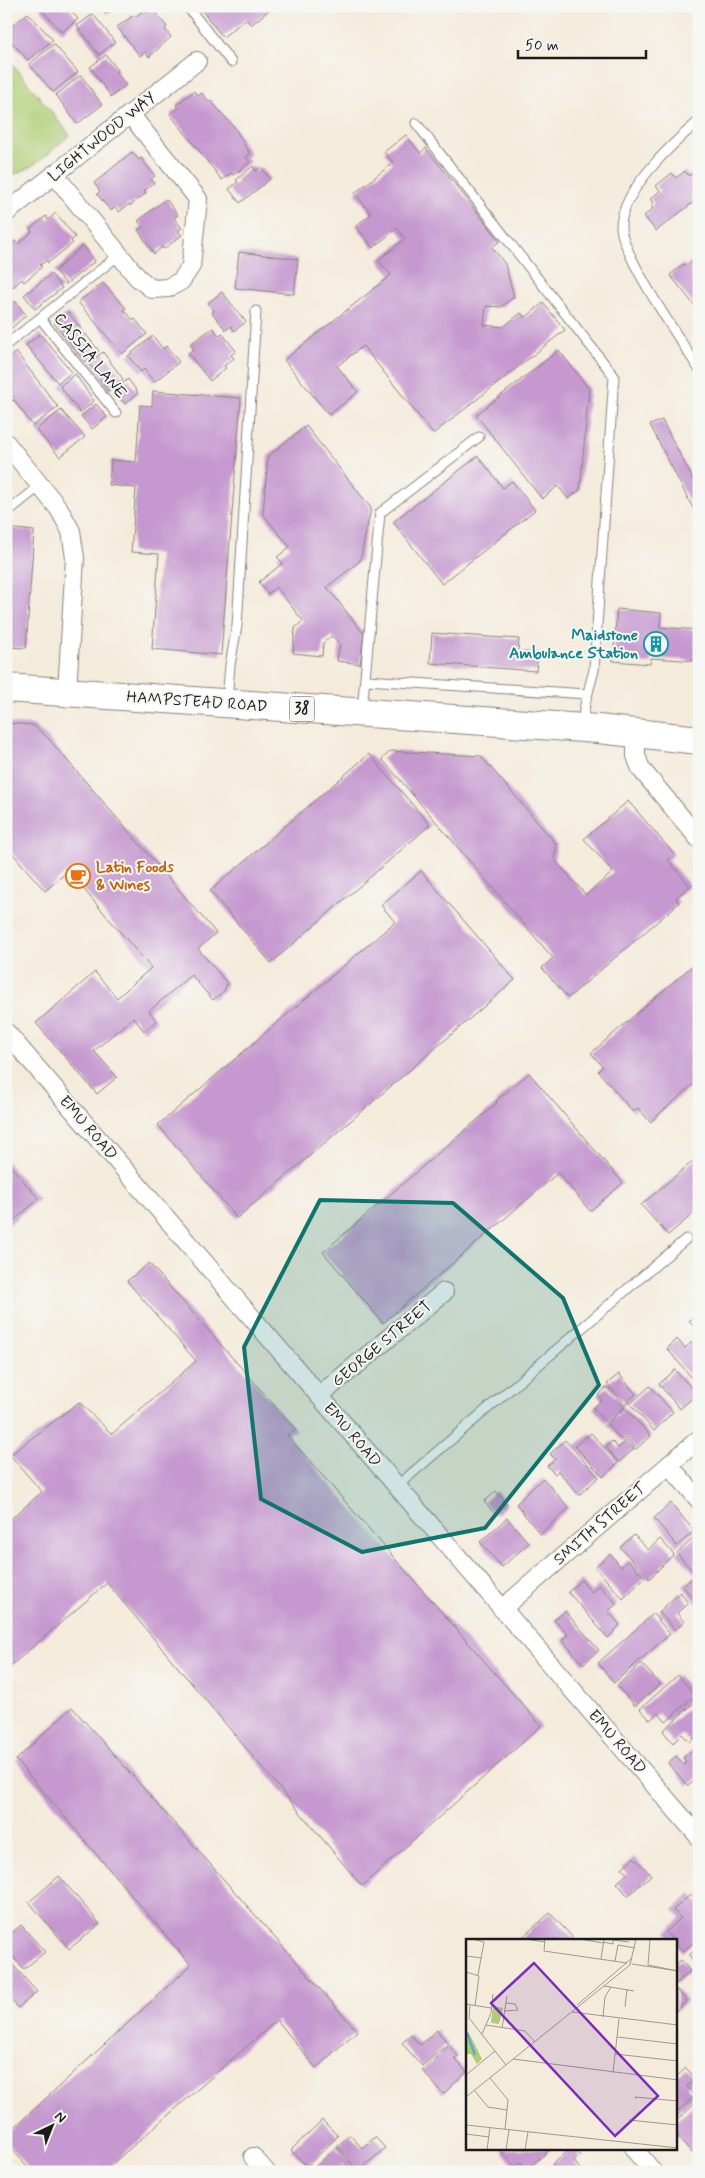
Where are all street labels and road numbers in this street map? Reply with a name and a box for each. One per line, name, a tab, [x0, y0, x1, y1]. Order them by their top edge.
street label: LIGHTWOOD WAY	[44, 87, 160, 187]
street label: CASSIA LANE	[49, 309, 131, 403]
street label: HAMPSTEAD ROAD	[126, 687, 268, 717]
road number: 38	[290, 696, 314, 722]
street label: EMU ROAD	[54, 1091, 122, 1165]
street label: GEORGE STREET	[328, 1296, 436, 1392]
street label: EMU ROAD	[318, 1398, 386, 1472]
street label: SMITH STREET	[549, 1477, 652, 1570]
street label: EMU ROAD	[583, 1705, 651, 1779]

